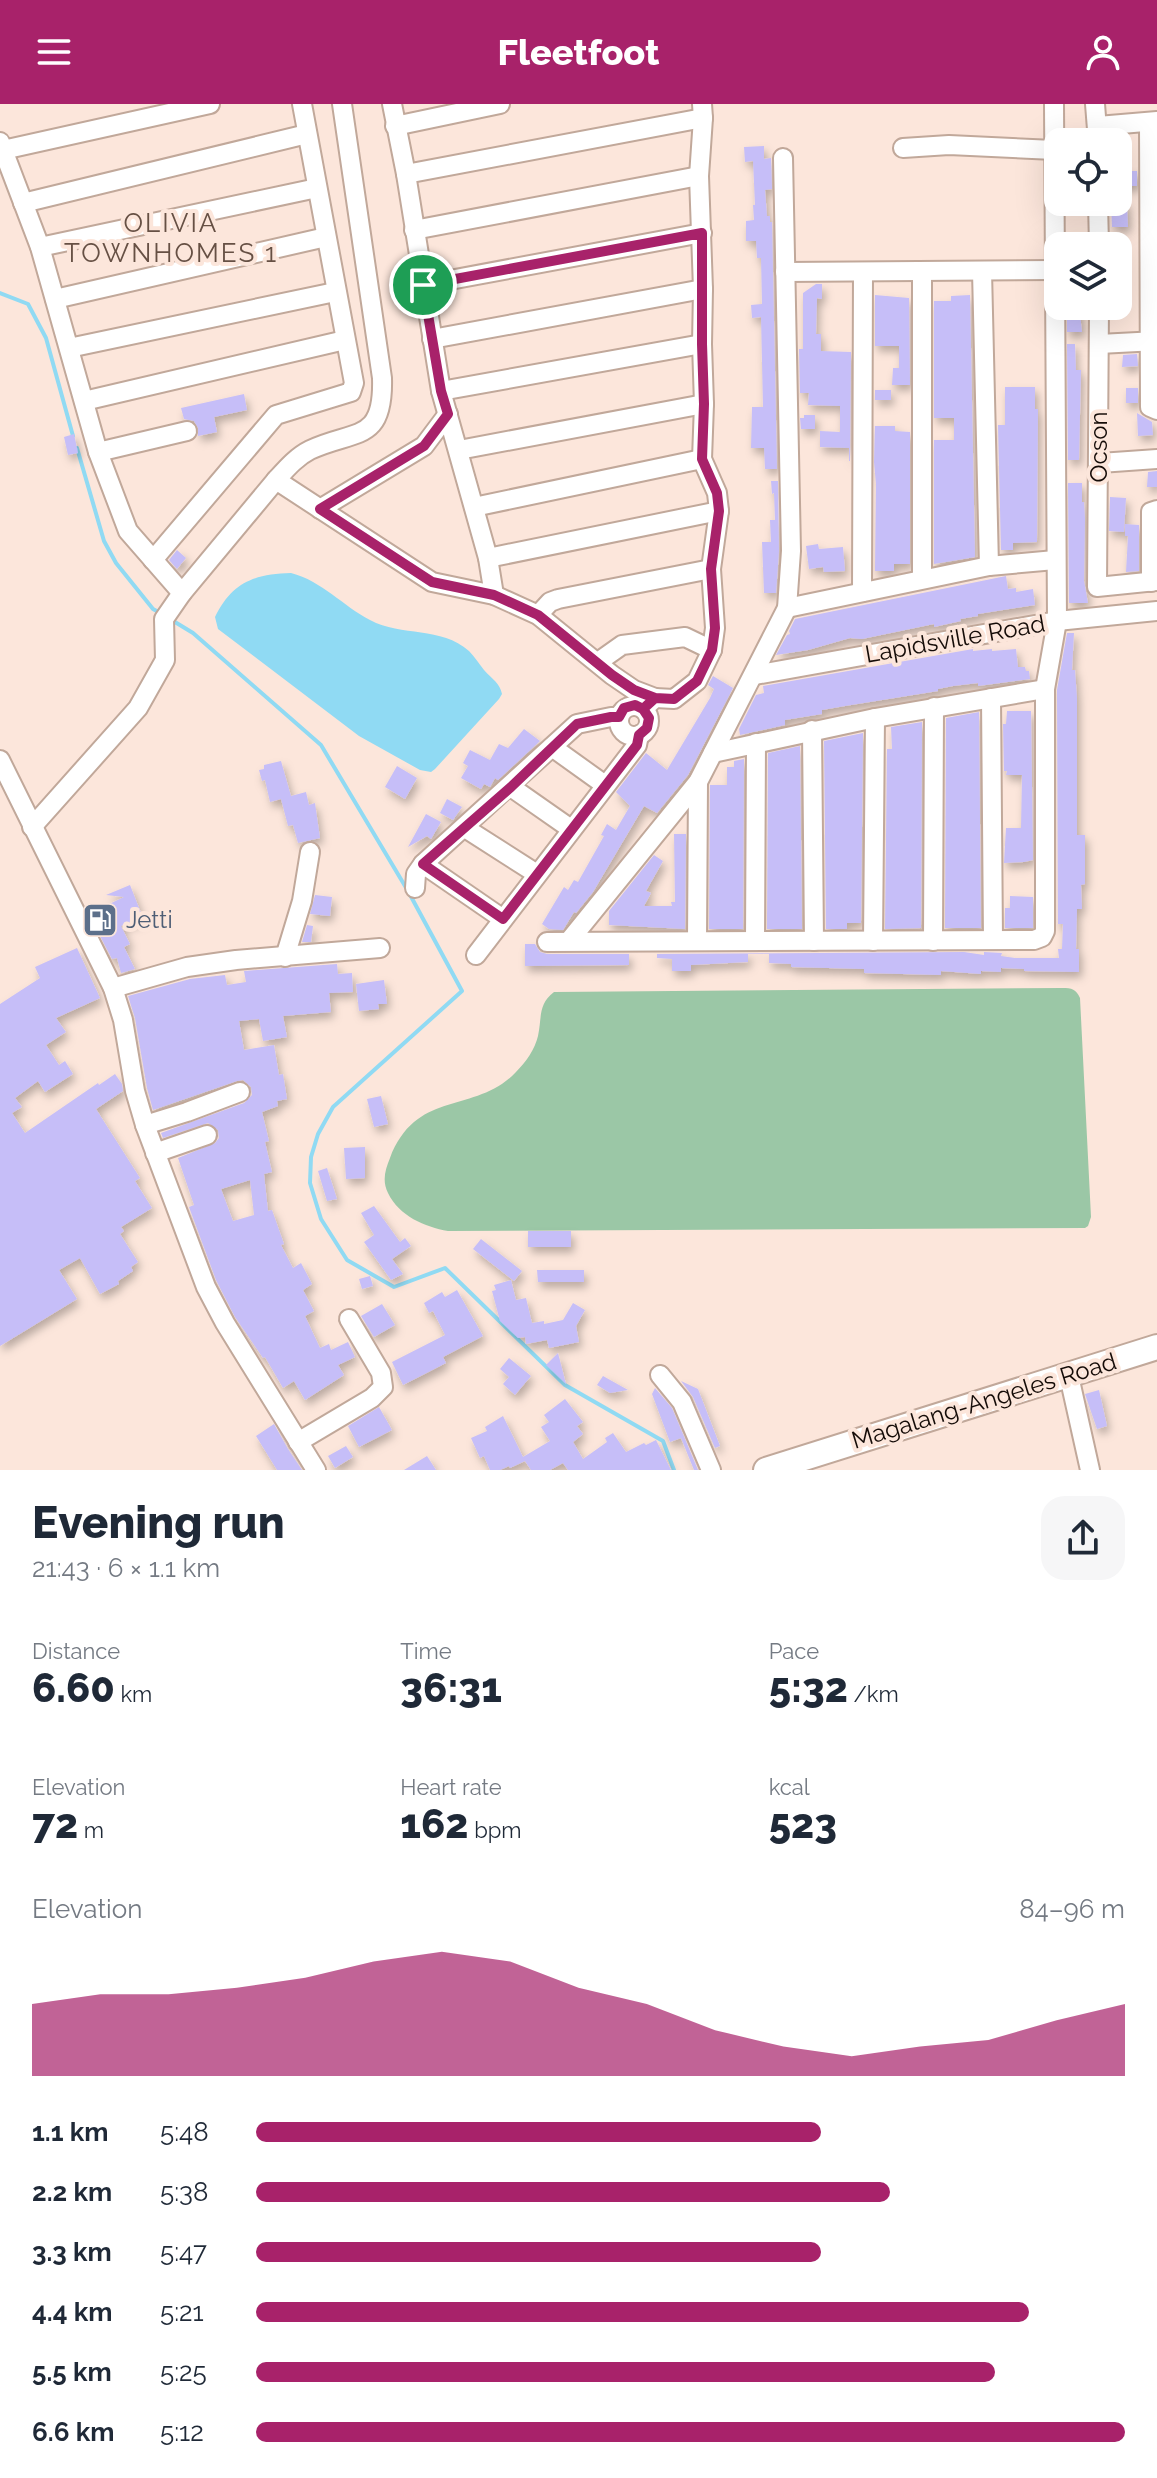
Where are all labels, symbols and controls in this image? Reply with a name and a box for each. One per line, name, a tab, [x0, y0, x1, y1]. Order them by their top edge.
icon: menu	[32, 30, 76, 74]
icon: person	[1081, 30, 1125, 74]
text: Fleetfoot	[497, 31, 660, 73]
map controls	[1044, 128, 1132, 320]
button: locate	[1044, 128, 1132, 216]
district label: OLIVIA TOWNHOMES 1	[64, 208, 278, 268]
button: layers	[1044, 232, 1132, 320]
pin	[389, 251, 457, 319]
icon: arrive	[401, 263, 445, 307]
street label: Ocson	[1084, 411, 1113, 483]
street label: Lapidsville Road	[863, 608, 1047, 669]
fuel station icon: Jetti	[81, 901, 119, 939]
place label: Jetti	[126, 905, 173, 934]
street label: Magalang-Angeles Road	[848, 1346, 1120, 1455]
button: share	[1041, 1496, 1125, 1580]
text: Evening run	[32, 1497, 285, 1548]
text: 21:43 · 6 × 1.1 km	[32, 1553, 220, 1583]
text: Distance	[32, 1638, 120, 1664]
text: Time	[400, 1638, 452, 1664]
text: Pace	[769, 1638, 819, 1664]
text: 6.60	[32, 1664, 115, 1711]
text: 36:31	[400, 1664, 502, 1711]
text: 5:32	[769, 1664, 848, 1711]
text: km	[115, 1681, 152, 1707]
text: /km	[848, 1681, 899, 1707]
text: Elevation	[32, 1774, 125, 1800]
text: Heart rate	[400, 1774, 502, 1800]
text: kcal	[769, 1774, 810, 1800]
text: 72	[32, 1800, 78, 1847]
text: 162	[400, 1800, 469, 1847]
text: 523	[769, 1800, 837, 1847]
text: m	[78, 1817, 104, 1843]
text: bpm	[469, 1817, 522, 1843]
text: Elevation	[32, 1894, 142, 1924]
text: 84–96 m	[1019, 1894, 1125, 1924]
text: 1.1 km	[32, 2117, 109, 2147]
text: 5:48	[160, 2117, 209, 2147]
text: 2.2 km	[32, 2177, 112, 2207]
text: 5:38	[160, 2177, 208, 2207]
text: 3.3 km	[32, 2237, 112, 2267]
text: 5:47	[160, 2237, 207, 2267]
text: 4.4 km	[32, 2297, 113, 2327]
text: 5:21	[160, 2297, 204, 2327]
text: 5.5 km	[32, 2357, 112, 2387]
text: 5:25	[160, 2357, 207, 2387]
text: 6.6 km	[32, 2417, 114, 2447]
text: 5:12	[160, 2417, 204, 2447]

